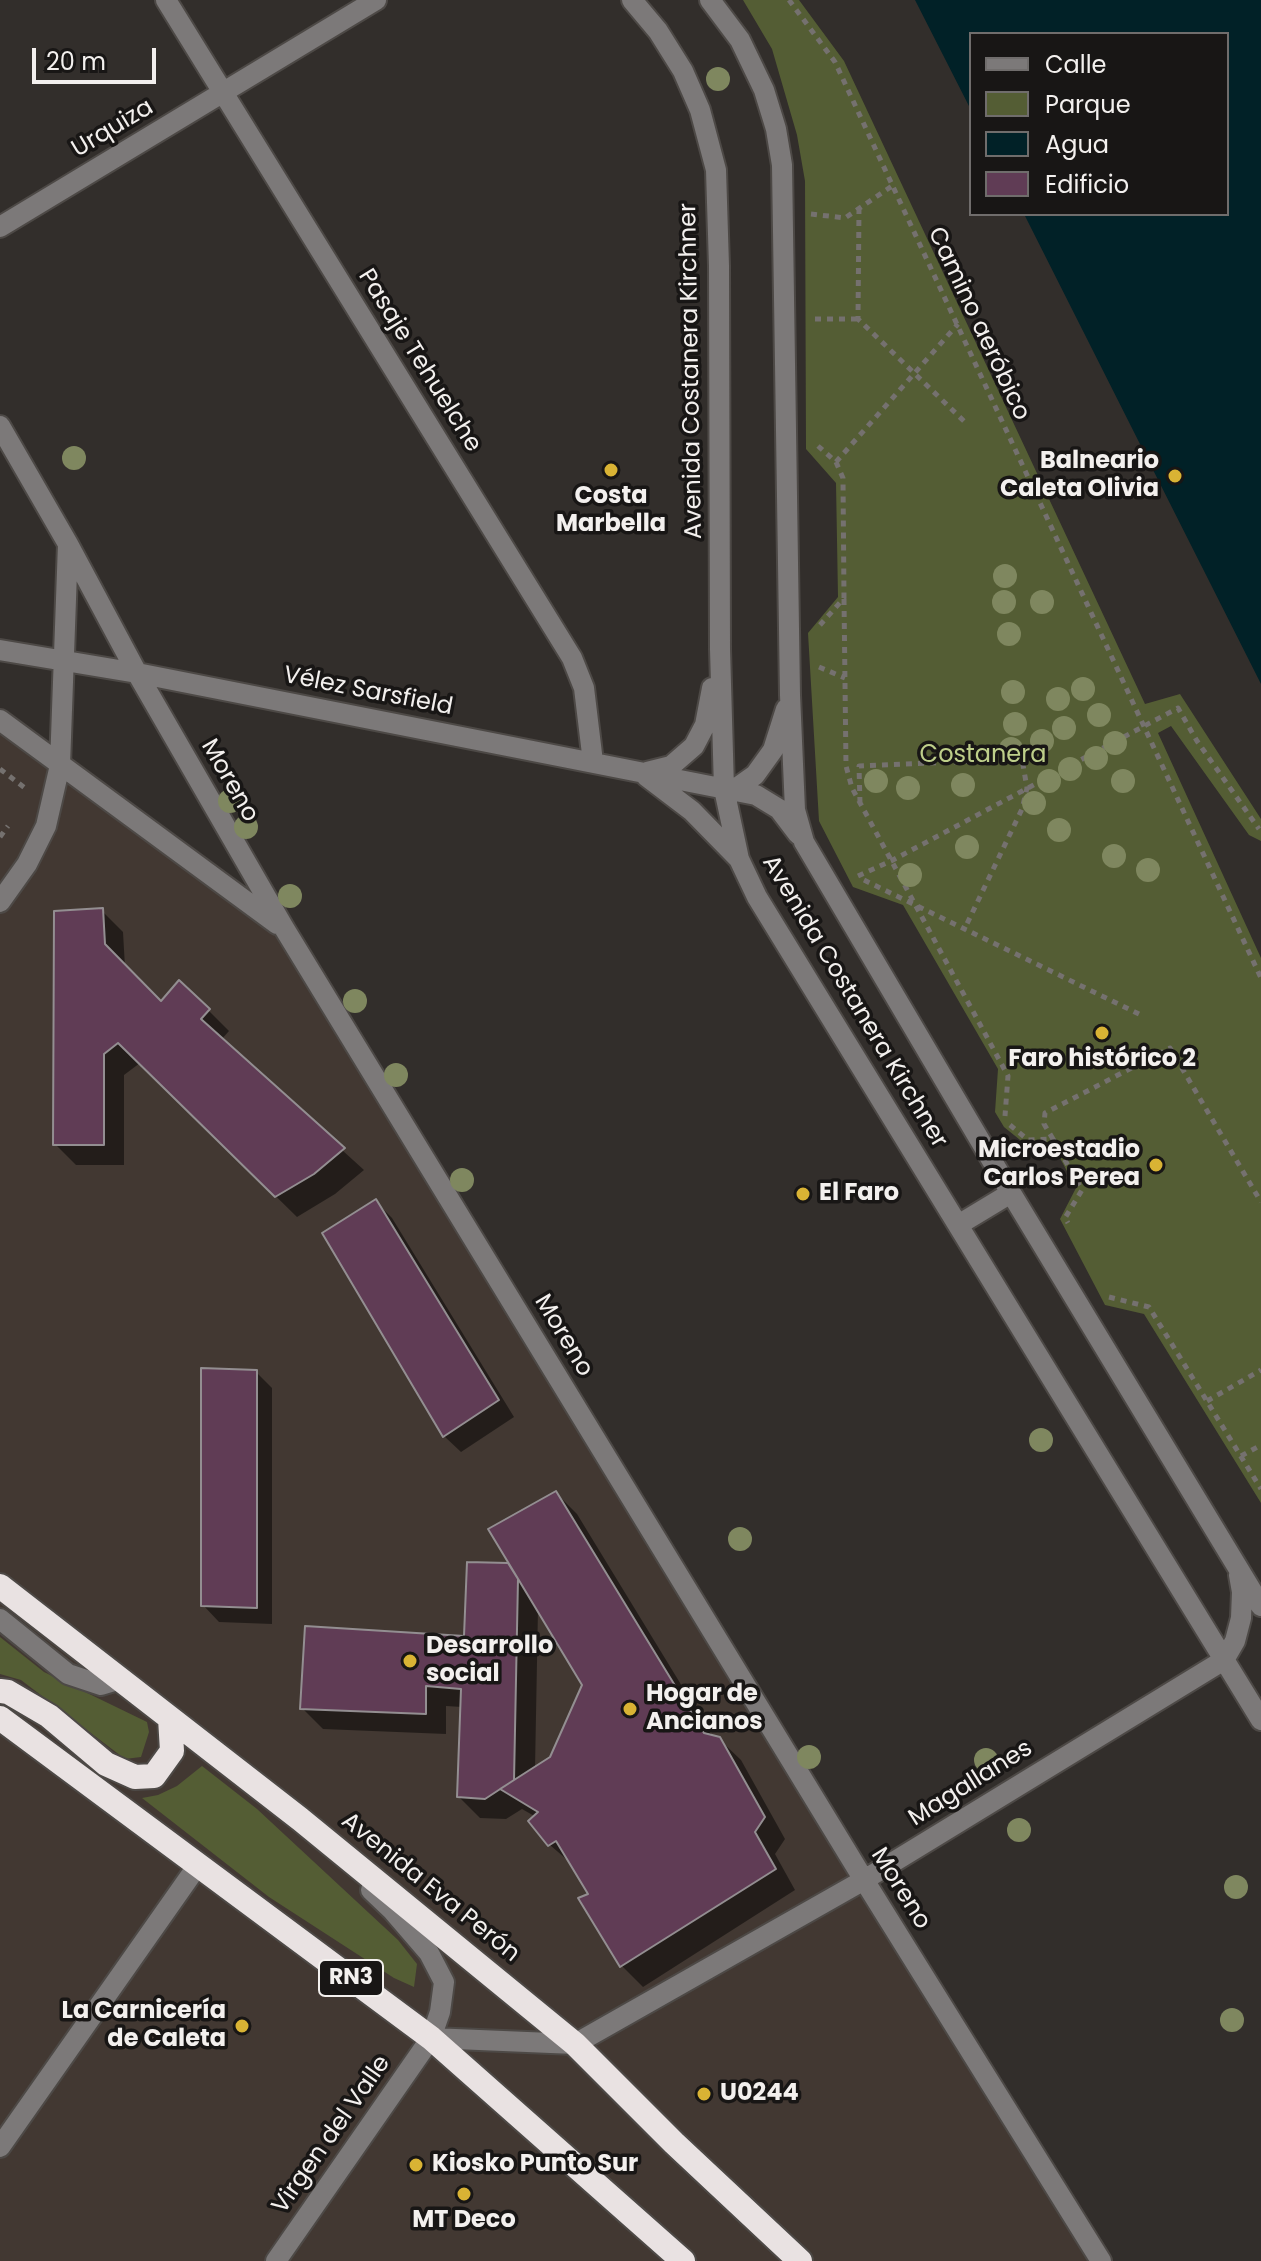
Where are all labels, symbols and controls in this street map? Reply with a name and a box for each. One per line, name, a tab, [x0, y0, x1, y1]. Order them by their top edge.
scale bar	[36, 32, 160, 82]
legend	[969, 32, 1229, 216]
text: 20 m	[46, 45, 106, 78]
text: Calle	[1045, 48, 1106, 81]
text: Parque	[1045, 88, 1131, 121]
street label: Urquiza	[67, 94, 159, 164]
text: Agua	[1045, 128, 1109, 161]
text: Edificio	[1045, 168, 1129, 201]
street label: Avenida Costanera Kirchner	[675, 203, 709, 539]
street label: Camino aeróbico	[921, 223, 1035, 425]
street label: Pasaje Tehuelche	[351, 264, 487, 458]
place label: Balneario Caleta Olivia	[1000, 448, 1159, 504]
marker: Costa Marbella	[602, 461, 620, 479]
marker: Balneario Caleta Olivia	[1166, 467, 1184, 485]
place label: Costa Marbella	[556, 483, 666, 539]
street label: Vélez Sarsfield	[281, 661, 455, 723]
street label: Moreno	[194, 735, 264, 827]
park label: Costanera	[920, 742, 1046, 770]
street label: Avenida Costanera Kirchner	[755, 850, 953, 1154]
marker: Faro histórico 2	[1093, 1024, 1111, 1042]
place label: Faro histórico 2	[1008, 1046, 1196, 1074]
place label: Microestadio Carlos Perea	[978, 1137, 1140, 1193]
marker: Microestadio Carlos Perea	[1147, 1156, 1165, 1174]
place label: El Faro	[819, 1180, 899, 1208]
marker: El Faro	[794, 1185, 812, 1203]
street label: Moreno	[527, 1290, 599, 1382]
place label: Desarrollo social	[426, 1633, 553, 1689]
marker: Desarrollo social	[401, 1652, 419, 1670]
place label: Hogar de Ancianos	[646, 1681, 763, 1737]
marker: Hogar de Ancianos	[621, 1700, 639, 1718]
street label: Magallanes	[904, 1735, 1038, 1833]
street label: Avenida Eva Perón	[335, 1807, 525, 1969]
street label: Moreno	[864, 1843, 936, 1935]
road number: RN3	[319, 1960, 383, 1996]
place label: La Carnicería de Caleta	[61, 1998, 226, 2054]
marker: La Carnicería de Caleta	[233, 2017, 251, 2035]
street label: Virgen del Valle	[267, 2050, 397, 2220]
place label: U0244	[720, 2080, 799, 2108]
marker: U0244	[695, 2085, 713, 2103]
place label: Kiosko Punto Sur	[432, 2151, 638, 2179]
marker: Kiosko Punto Sur	[407, 2156, 425, 2174]
marker: MT Deco	[455, 2185, 473, 2203]
place label: MT Deco	[412, 2207, 516, 2235]

